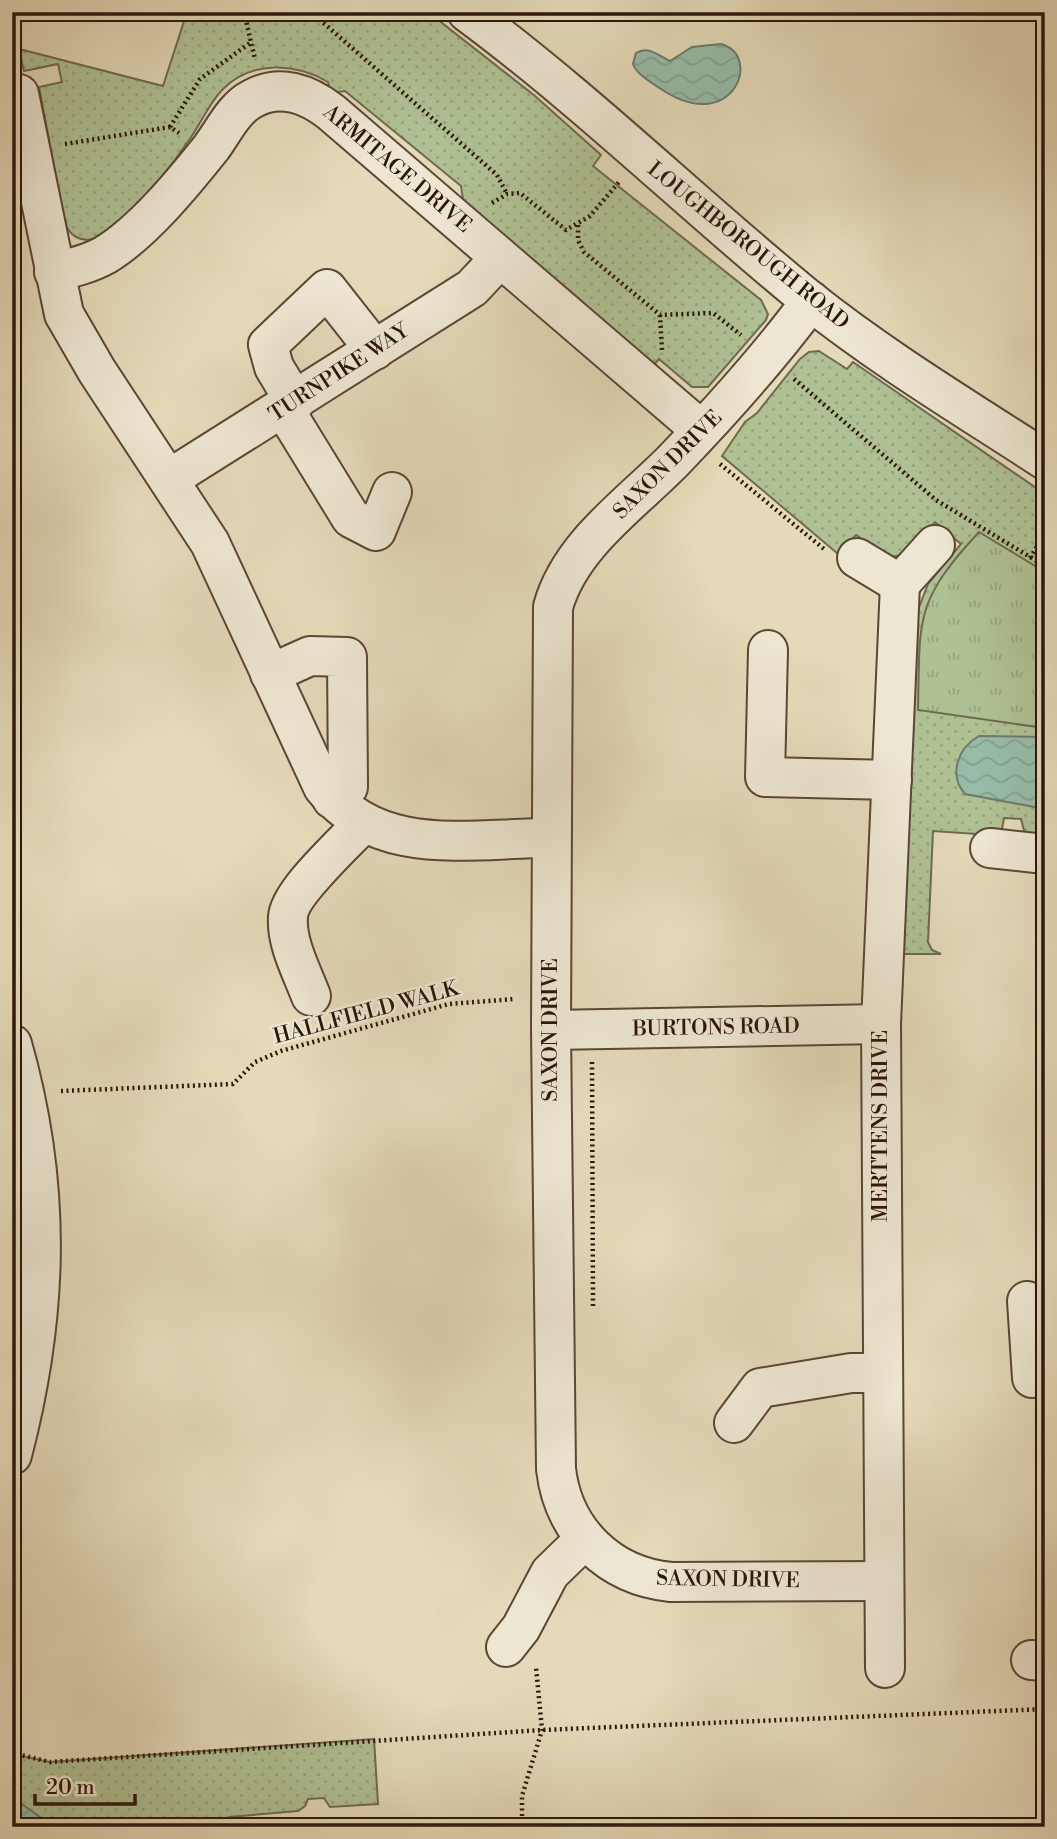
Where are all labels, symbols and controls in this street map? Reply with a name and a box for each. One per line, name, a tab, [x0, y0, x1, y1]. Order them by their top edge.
street label: ARMITAGE DRIVE	[317, 99, 476, 239]
street label: LOUGHBOROUGH ROAD	[642, 157, 854, 335]
street label: TURNPIKE WAY	[264, 317, 415, 428]
street label: SAXON DRIVE	[608, 405, 728, 525]
street label: SAXON DRIVE	[538, 958, 564, 1102]
street label: HALLFIELD WALK	[271, 975, 463, 1050]
street label: BURTONS ROAD	[631, 1014, 800, 1042]
street label: MERTTENS DRIVE	[868, 1030, 894, 1222]
street label: SAXON DRIVE	[656, 1566, 800, 1594]
scale bar	[35, 1762, 135, 1806]
text: 20 m	[46, 1775, 95, 1801]

